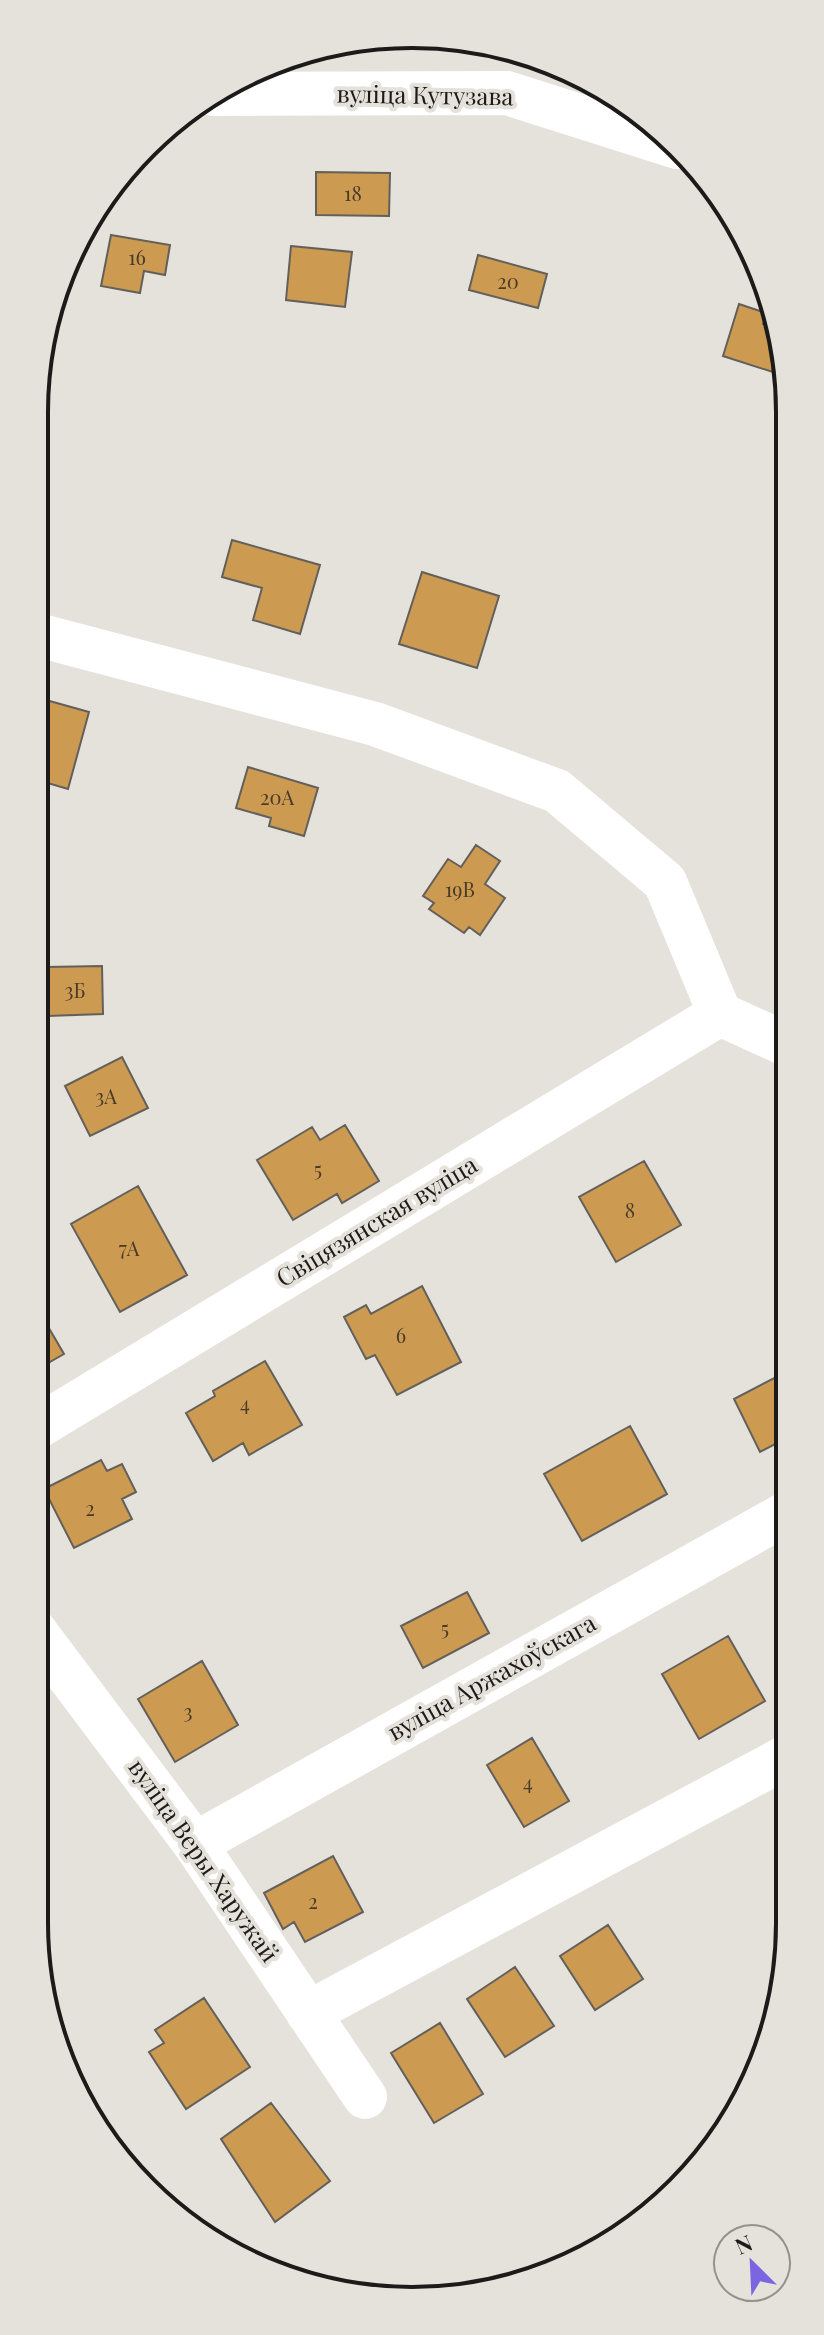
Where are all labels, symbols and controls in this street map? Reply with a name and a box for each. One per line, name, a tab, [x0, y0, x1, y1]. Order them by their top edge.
street label: вуліца Кутузава	[336, 76, 514, 112]
house number: 18	[344, 179, 362, 206]
house number: 16	[128, 243, 146, 270]
house number: 20	[497, 267, 519, 294]
house number: 20А	[260, 783, 294, 810]
house number: 19В	[445, 875, 475, 902]
house number: 3Б	[65, 976, 85, 1003]
house number: 3А	[95, 1082, 117, 1109]
street label: Свіцязянская вуліца	[270, 1148, 482, 1293]
house number: 5	[314, 1155, 322, 1182]
house number: 8	[625, 1196, 635, 1223]
house number: 7А	[119, 1234, 140, 1261]
house number: 6	[396, 1321, 406, 1348]
house number: 4	[240, 1389, 250, 1416]
house number: 2	[85, 1494, 95, 1521]
street label: вуліца Аржахоўскага	[381, 1606, 601, 1747]
house number: 5	[441, 1614, 449, 1641]
house number: 3	[183, 1697, 193, 1724]
street label: вуліца Веры Харужай	[122, 1752, 287, 1968]
house number: 4	[523, 1768, 533, 1795]
house number: 2	[308, 1887, 318, 1914]
north arrow	[712, 2223, 792, 2303]
text: N	[730, 2227, 757, 2261]

